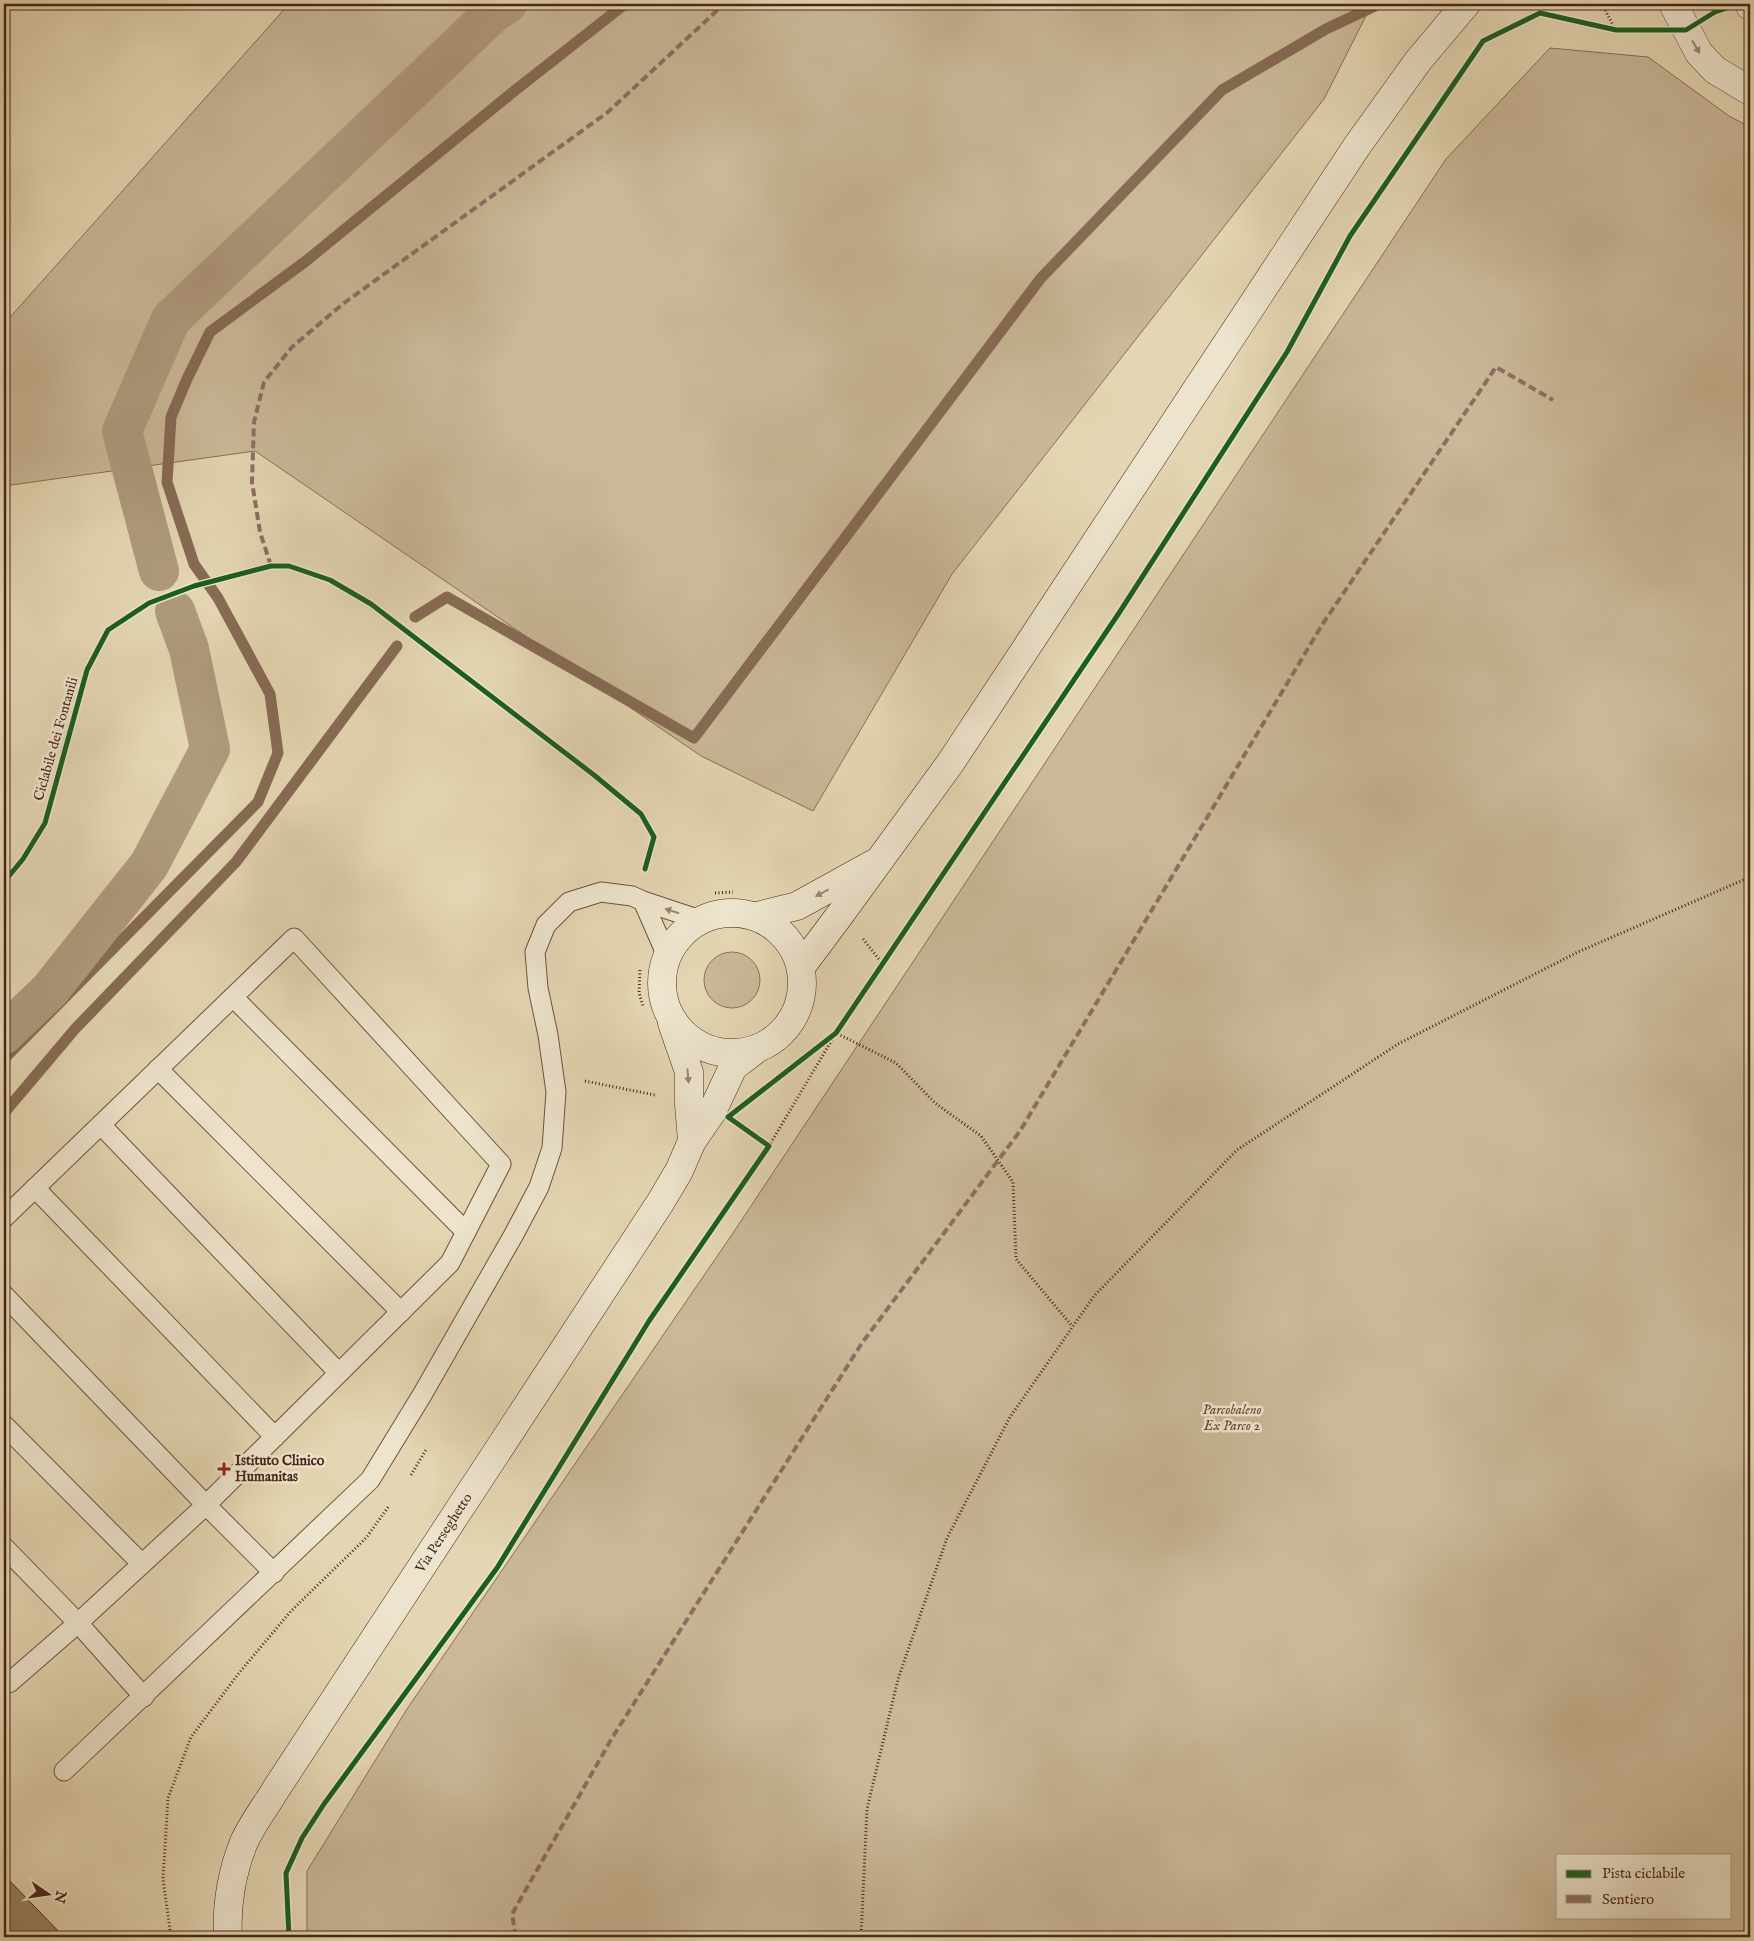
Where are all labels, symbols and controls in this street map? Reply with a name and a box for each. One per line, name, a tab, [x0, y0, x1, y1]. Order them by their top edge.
one-way arrow	[1692, 39, 1700, 54]
street label: Ciclabile dei Fontanili	[30, 675, 82, 803]
one-way arrow	[815, 889, 830, 897]
one-way arrow	[664, 906, 679, 914]
one-way arrow	[685, 1068, 693, 1084]
park label: Parcobaleno Ex Parco 2	[1202, 1401, 1262, 1435]
place label: Istituto Clinico Humanitas	[235, 1452, 325, 1486]
marker: Istituto Clinico Humanitas	[217, 1462, 231, 1476]
street label: Via Perseghetto	[411, 1489, 477, 1577]
legend	[1556, 1854, 1732, 1918]
text: Pista ciclabile	[1602, 1864, 1685, 1883]
north arrow	[22, 1868, 72, 1918]
text: N	[50, 1888, 70, 1905]
text: Sentiero	[1602, 1890, 1654, 1909]

